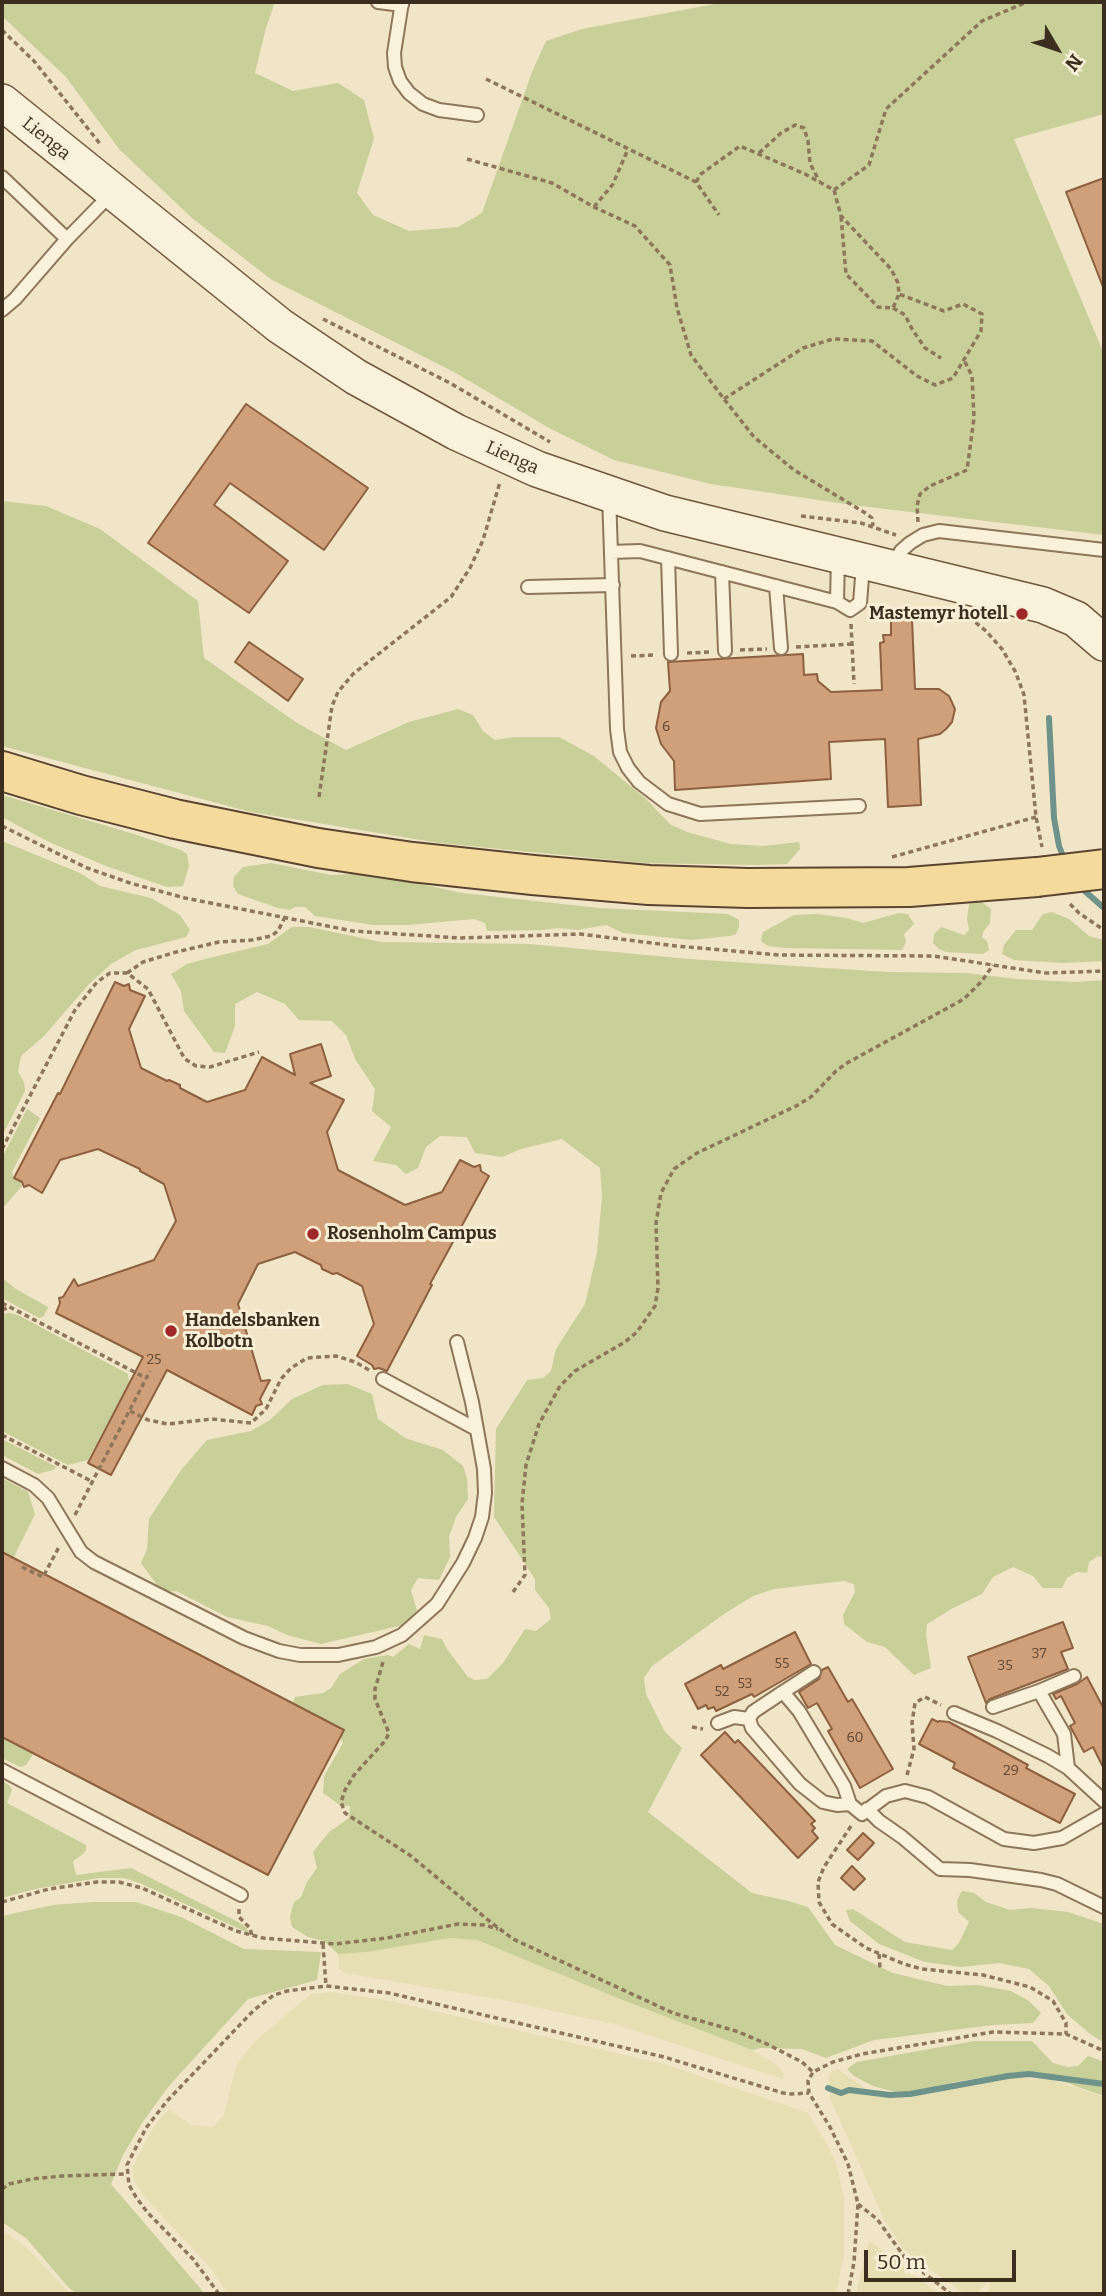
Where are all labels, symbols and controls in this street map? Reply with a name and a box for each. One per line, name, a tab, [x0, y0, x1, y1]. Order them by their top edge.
north arrow	[1022, 14, 1092, 84]
text: N	[1060, 50, 1087, 75]
street label: Lienga	[17, 113, 75, 165]
street label: Lienga	[482, 437, 542, 479]
place label: Mastemyr hotell	[869, 603, 1008, 625]
marker: Mastemyr hotell	[1014, 606, 1030, 622]
house number: 6	[662, 719, 670, 735]
place label: Rosenholm Campus	[327, 1223, 497, 1245]
marker: Rosenholm Campus	[305, 1226, 321, 1242]
place label: Handelsbanken Kolbotn	[185, 1310, 320, 1352]
marker: Handelsbanken Kolbotn	[163, 1323, 179, 1339]
house number: 25	[146, 1352, 162, 1368]
house number: 37	[1031, 1646, 1047, 1662]
house number: 55	[775, 1656, 789, 1672]
house number: 35	[997, 1658, 1013, 1674]
house number: 53	[737, 1676, 753, 1692]
house number: 52	[715, 1684, 729, 1700]
house number: 60	[846, 1730, 864, 1746]
house number: 29	[1003, 1763, 1019, 1779]
scale bar	[868, 2236, 1020, 2280]
text: 50 m	[877, 2249, 926, 2275]

